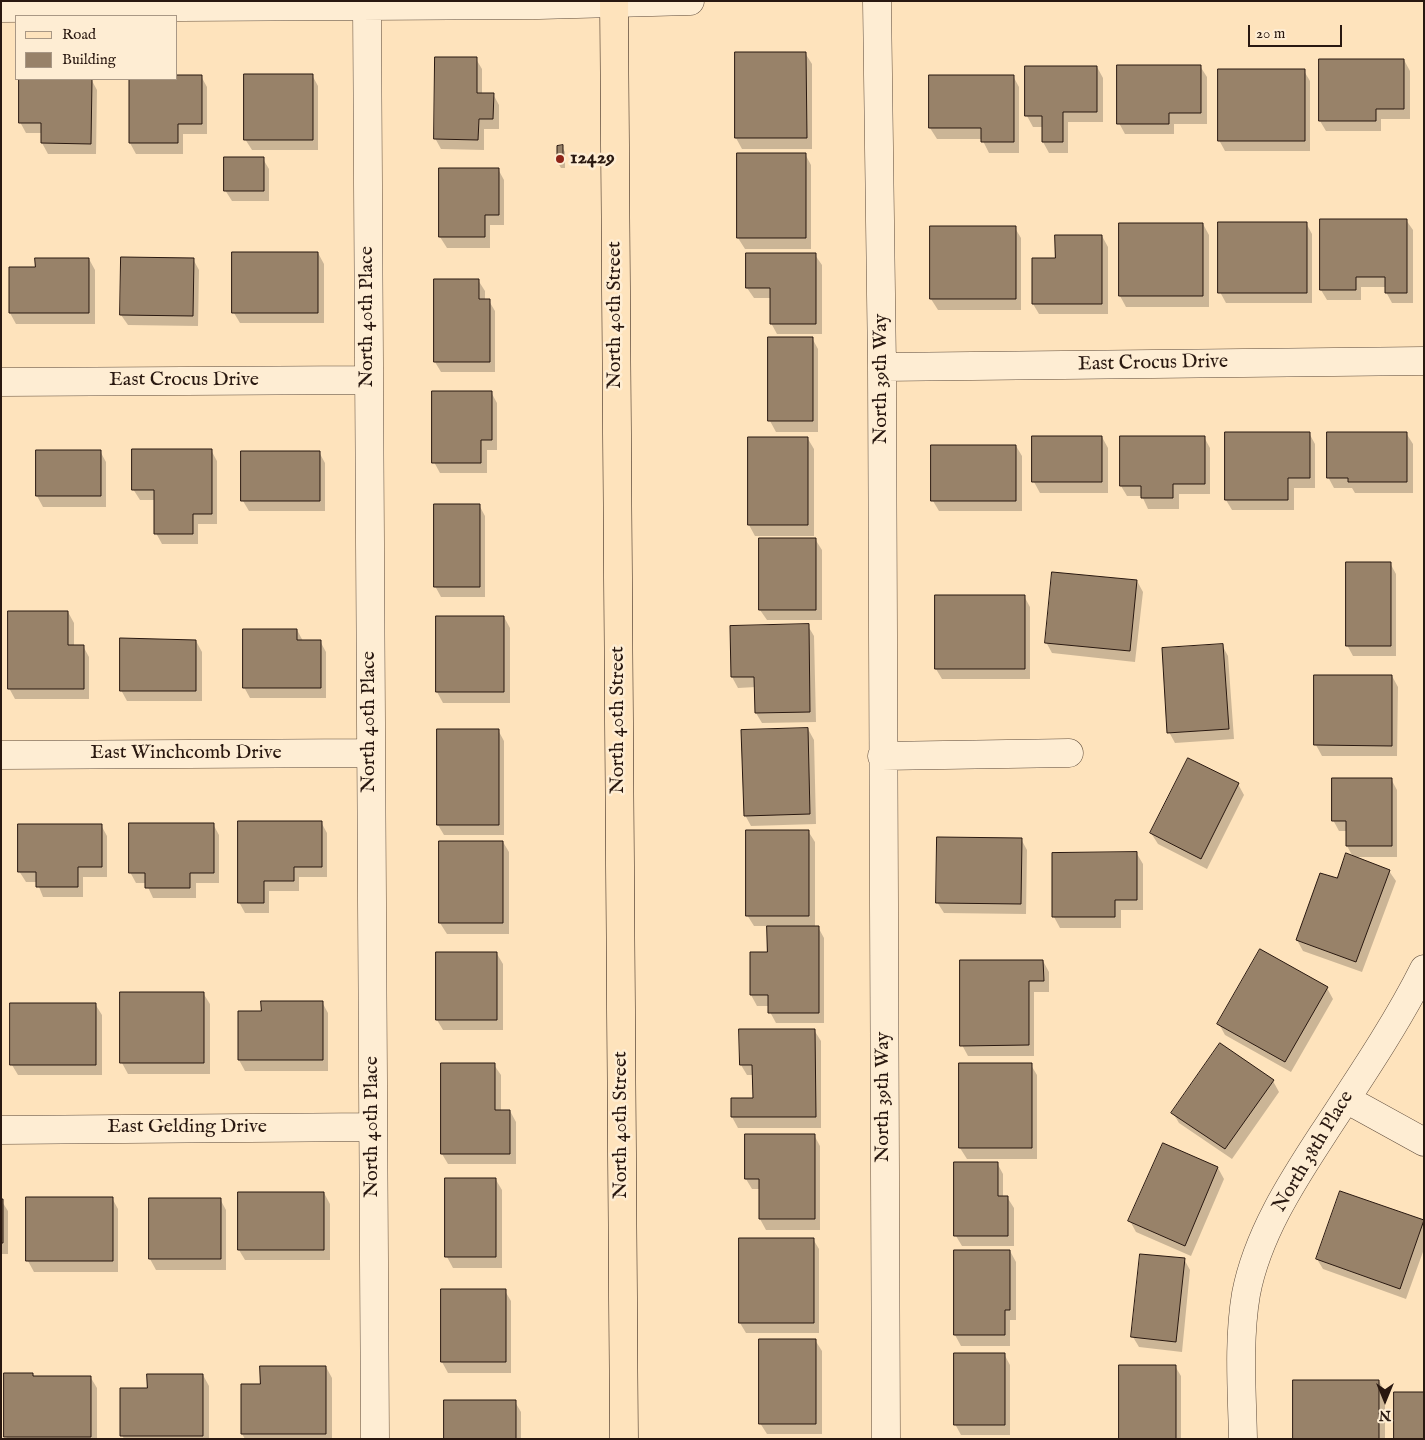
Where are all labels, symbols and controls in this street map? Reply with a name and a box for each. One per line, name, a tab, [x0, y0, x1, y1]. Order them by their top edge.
legend	[15, 15, 178, 80]
scale bar	[1250, 15, 1344, 47]
text: 20 m	[1256, 24, 1285, 43]
text: Road	[62, 25, 96, 44]
text: Building	[62, 50, 116, 69]
place label: 12429	[570, 147, 615, 171]
marker: 12429	[554, 153, 566, 165]
street label: North 40th Street	[604, 241, 628, 389]
street label: North 40th Place	[356, 246, 380, 388]
street label: North 39th Way	[870, 314, 894, 444]
street label: East Crocus Drive	[1078, 351, 1228, 377]
street label: East Crocus Drive	[109, 369, 259, 393]
street label: North 40th Street	[607, 646, 631, 794]
street label: North 40th Place	[358, 651, 382, 793]
street label: East Winchcomb Drive	[90, 742, 282, 766]
street label: North 39th Way	[872, 1032, 896, 1162]
street label: North 40th Street	[610, 1051, 634, 1199]
street label: North 40th Place	[361, 1056, 385, 1198]
street label: North 38th Place	[1268, 1087, 1360, 1217]
street label: East Gelding Drive	[107, 1116, 267, 1140]
north arrow	[1360, 1375, 1410, 1425]
text: N	[1379, 1406, 1391, 1424]

